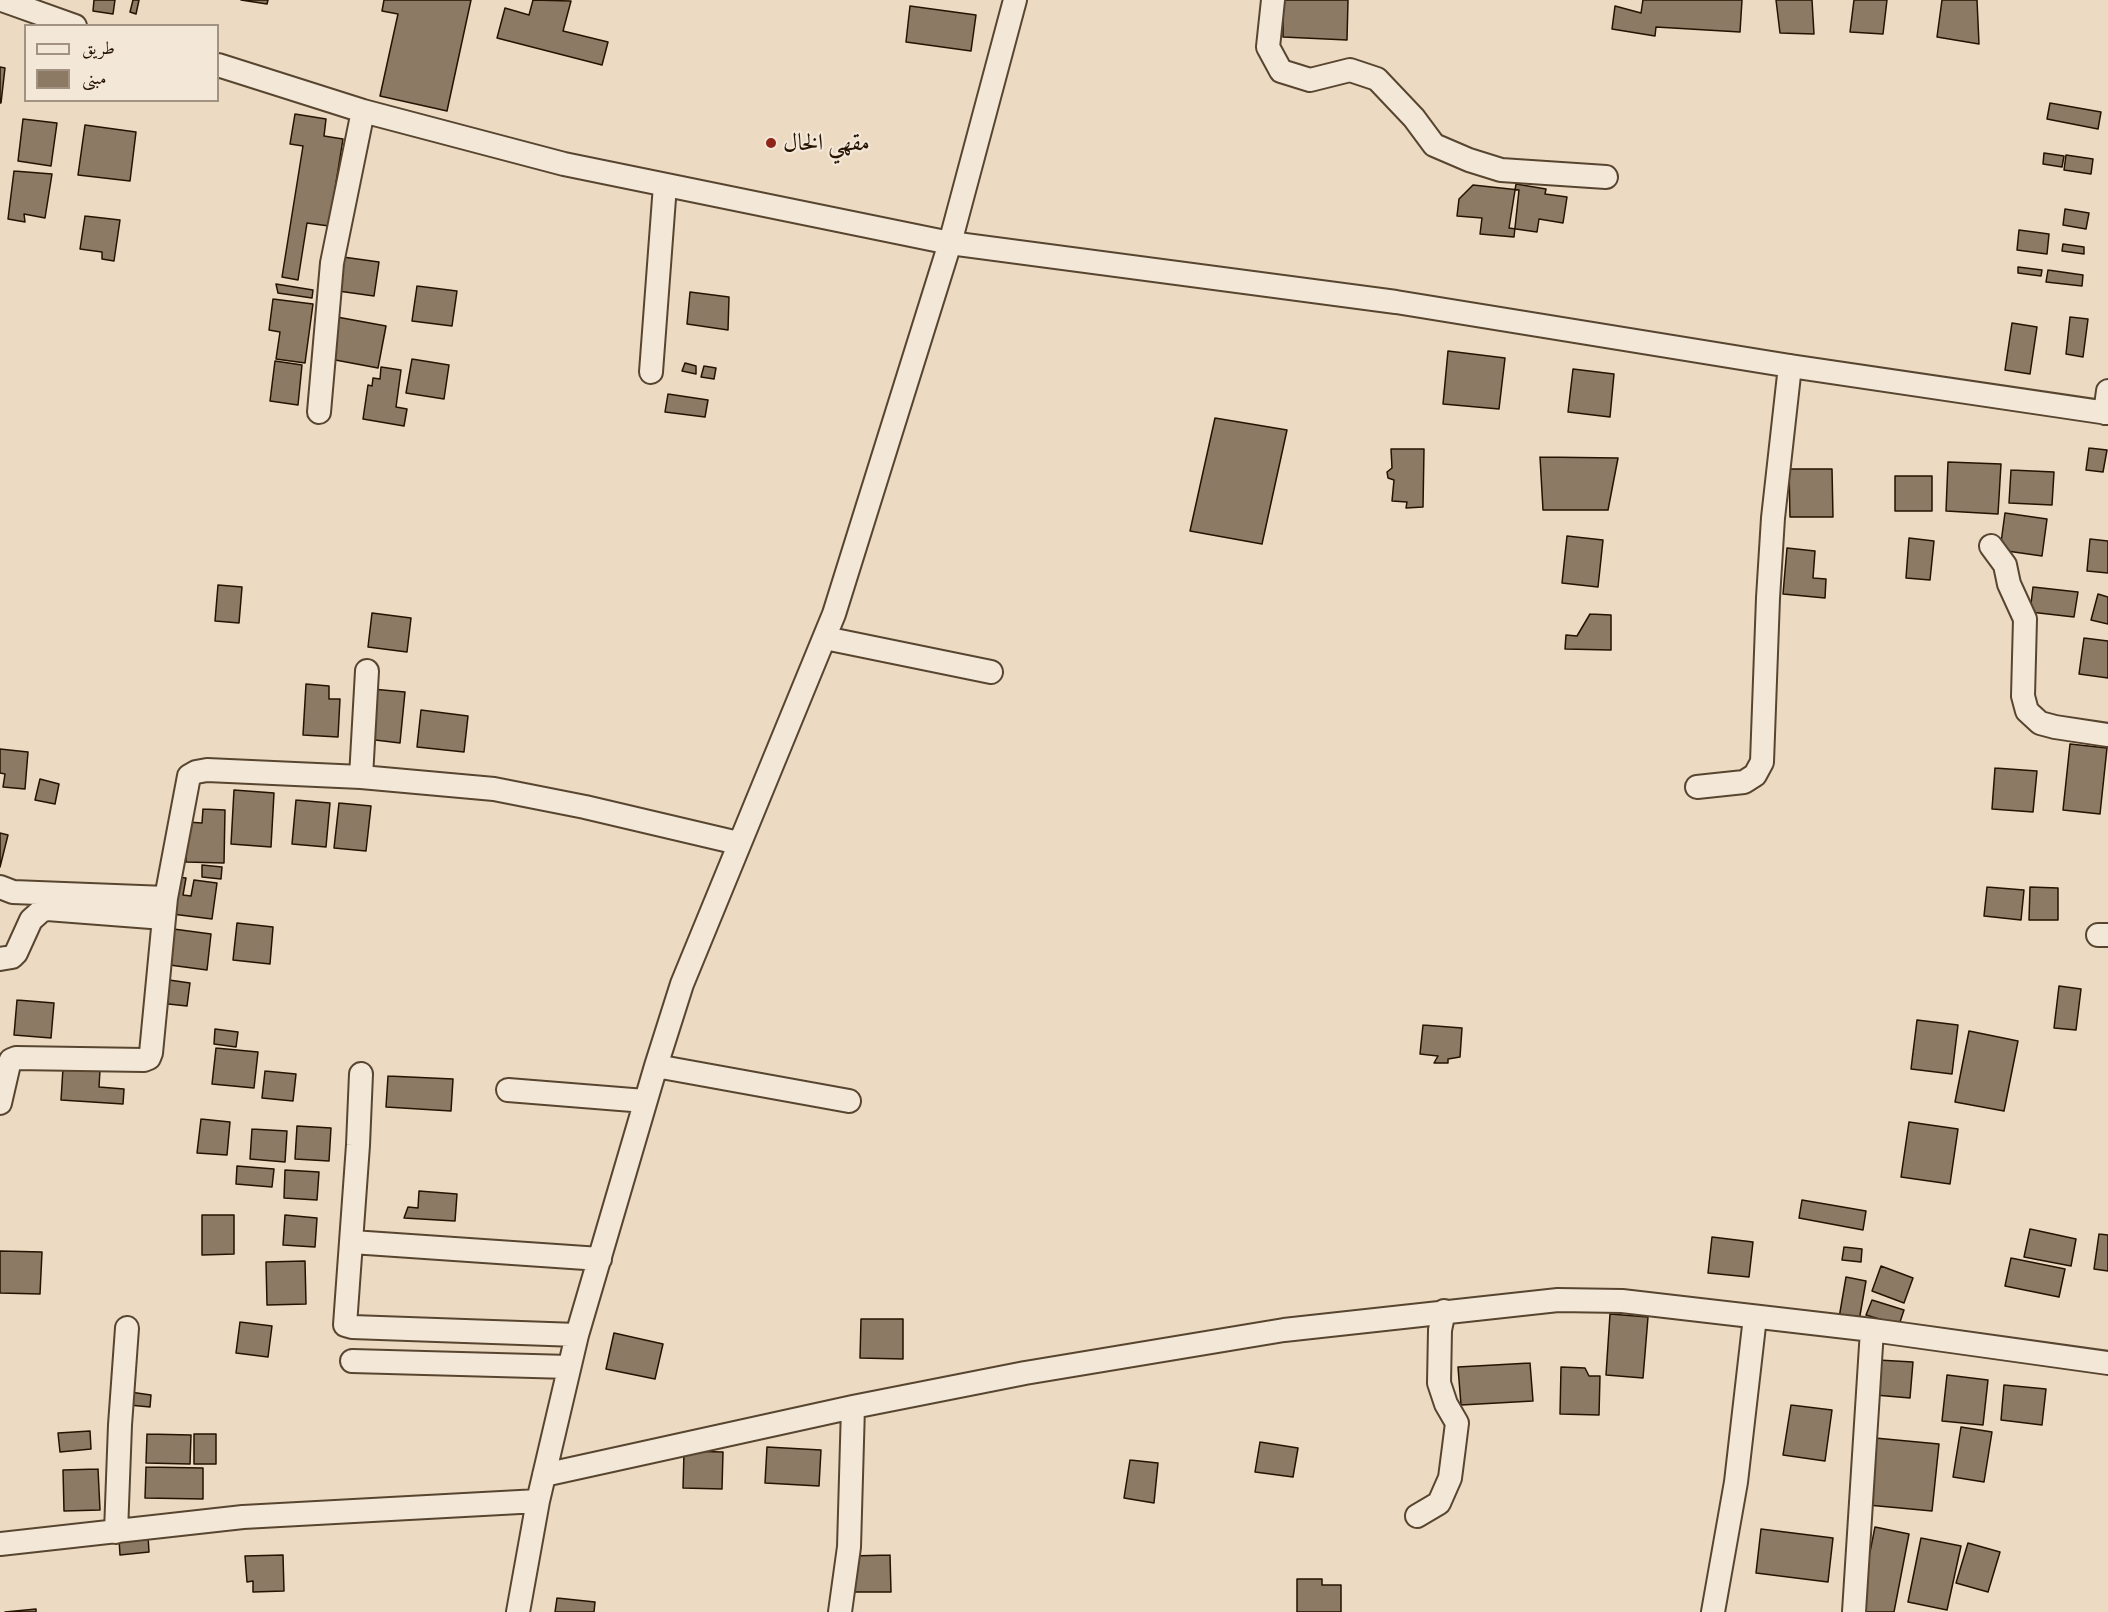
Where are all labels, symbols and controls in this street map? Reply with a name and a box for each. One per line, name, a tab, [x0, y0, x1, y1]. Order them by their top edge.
legend	[24, 24, 219, 102]
text: طريق	[82, 36, 115, 59]
text: مبنى	[82, 66, 107, 89]
place label: مقهي الخال	[783, 129, 870, 157]
marker: مقهي الخال	[764, 136, 778, 150]

